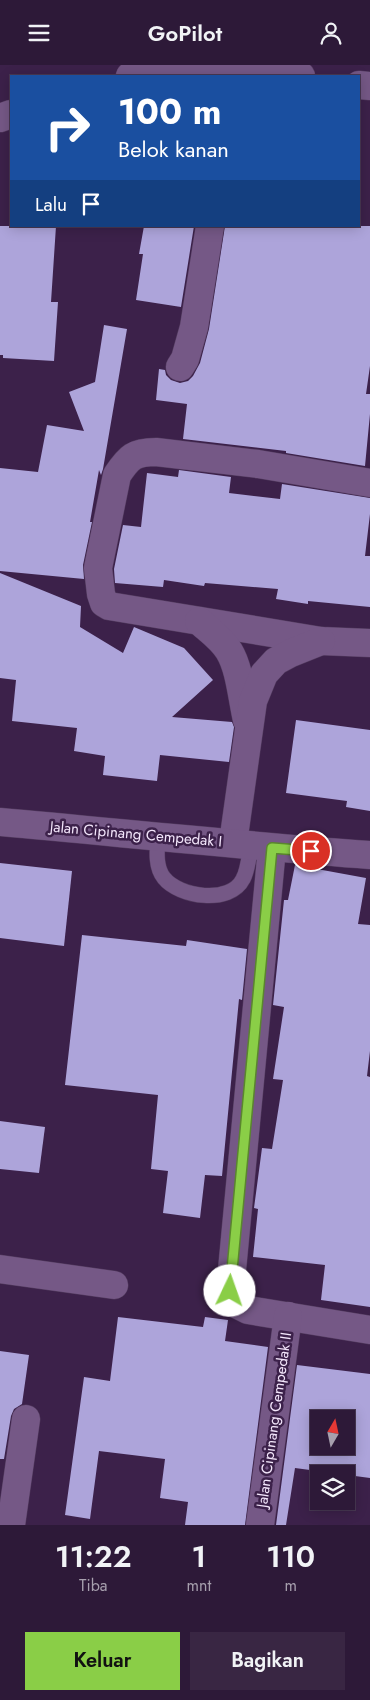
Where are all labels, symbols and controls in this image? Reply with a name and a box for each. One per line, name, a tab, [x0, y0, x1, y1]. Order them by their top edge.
text: GoPilot	[148, 17, 222, 49]
icon: menu	[25, 19, 53, 47]
icon: person	[317, 19, 345, 47]
text: 100 m	[118, 87, 221, 137]
icon: right	[35, 95, 100, 160]
text: Belok kanan	[118, 133, 229, 165]
icon: arrive	[77, 190, 105, 218]
text: Lalu	[35, 191, 67, 218]
street label: Jalan Cipinang Cempedak I	[47, 815, 223, 852]
pin	[290, 830, 332, 872]
icon: arrive	[297, 837, 325, 865]
position arrow	[203, 1264, 255, 1316]
street label: Jalan Cipinang Cempedak II	[251, 1331, 297, 1511]
north arrow	[310, 1410, 355, 1455]
map controls	[310, 1410, 355, 1510]
button: layers	[310, 1465, 355, 1510]
text: 11:22	[55, 1535, 132, 1578]
text: 1	[192, 1535, 206, 1578]
text: 110	[266, 1535, 315, 1578]
text: Tiba	[79, 1574, 107, 1597]
text: mnt	[187, 1574, 211, 1597]
text: m	[284, 1574, 297, 1597]
button: Keluar	[25, 1632, 180, 1690]
button: Bagikan	[190, 1632, 345, 1690]

